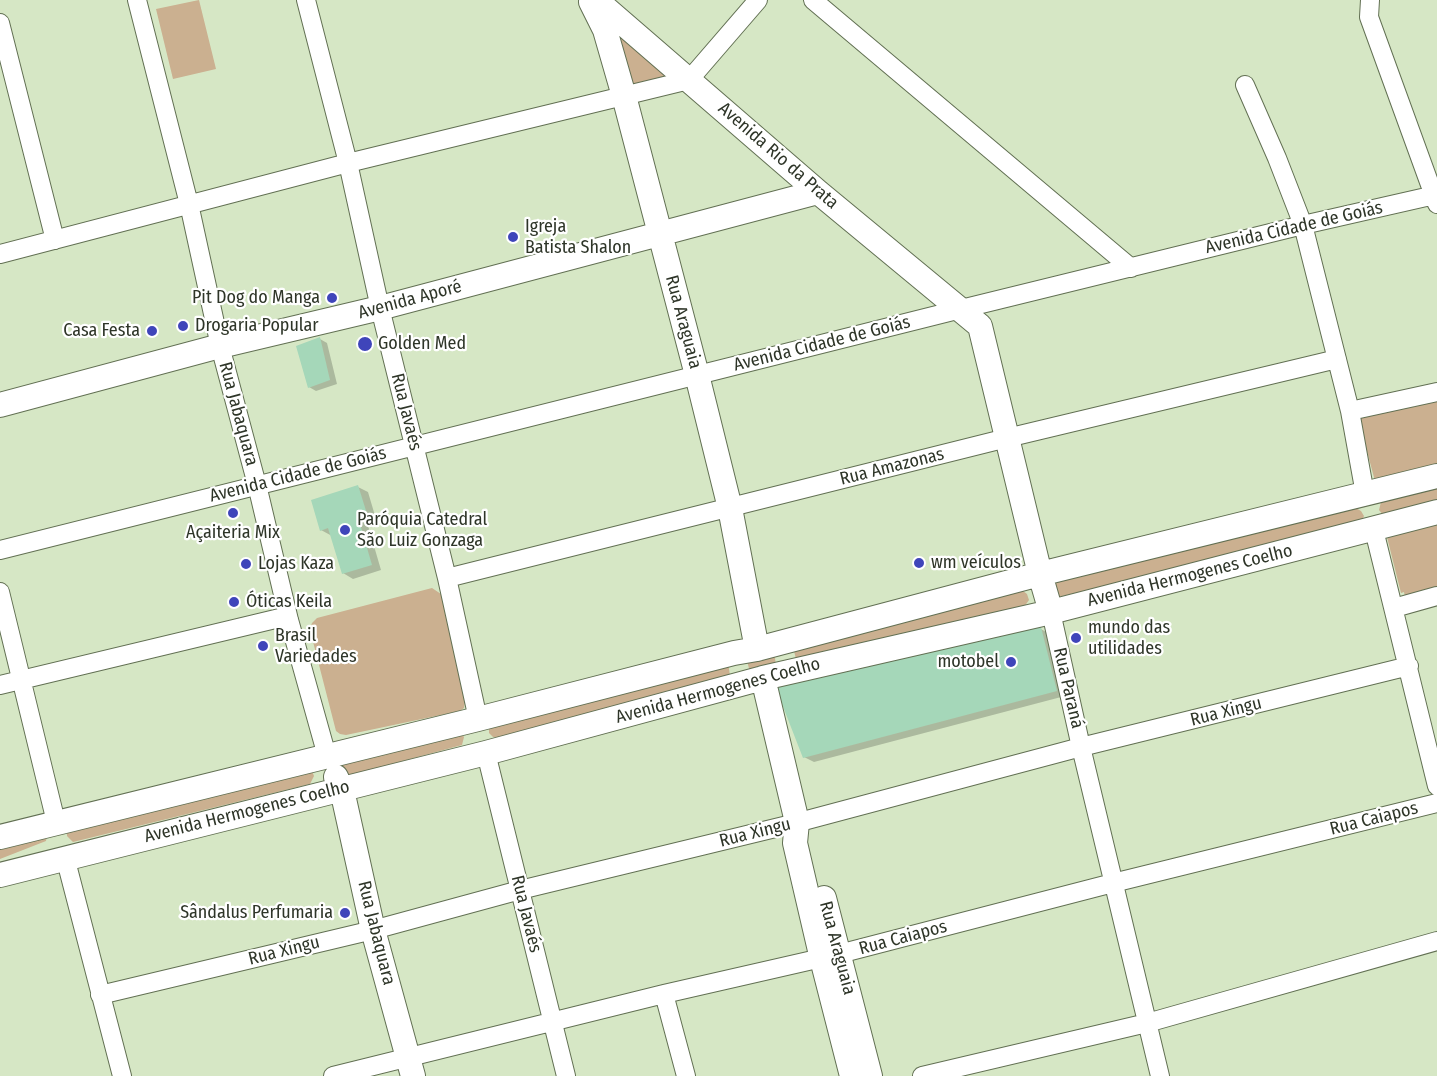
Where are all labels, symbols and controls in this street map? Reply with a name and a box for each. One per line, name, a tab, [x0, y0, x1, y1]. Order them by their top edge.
street label: Avenida Rio da Prata	[714, 98, 842, 214]
street label: Avenida Cidade de Goiás	[1203, 197, 1385, 259]
place label: Igreja Batista Shalon	[525, 216, 631, 258]
marker: Igreja Batista Shalon	[506, 230, 520, 244]
street label: Rua Araguaia	[660, 273, 706, 371]
street label: Avenida Aporé	[356, 276, 464, 324]
place label: Pit Dog do Manga	[192, 287, 320, 309]
marker: Pit Dog do Manga	[325, 291, 339, 305]
street label: Avenida Cidade de Goiás	[731, 312, 913, 376]
place label: Drogaria Popular	[195, 315, 319, 337]
marker: Drogaria Popular	[176, 319, 190, 333]
place label: Casa Festa	[63, 320, 140, 342]
marker: Casa Festa	[145, 324, 159, 338]
place label: Golden Med	[378, 333, 466, 355]
marker: Golden Med	[356, 335, 374, 353]
street label: Rua Jabaquara	[214, 360, 262, 468]
street label: Rua Javaés	[386, 371, 426, 453]
street label: Avenida Cidade de Goiás	[207, 443, 389, 507]
street label: Rua Amazonas	[838, 444, 946, 490]
marker: Açaiteria Mix	[226, 506, 240, 520]
place label: Paróquia Catedral São Luiz Gonzaga	[357, 509, 487, 552]
place label: Açaiteria Mix	[186, 522, 280, 544]
marker: Paróquia Catedral São Luiz Gonzaga	[338, 523, 352, 537]
street label: Avenida Hermogenes Coelho	[1085, 540, 1295, 612]
place label: wm veículos	[931, 552, 1021, 574]
place label: Lojas Kaza	[258, 553, 334, 575]
marker: wm veículos	[912, 556, 926, 570]
marker: Lojas Kaza	[239, 557, 253, 571]
place label: Óticas Keila	[246, 591, 332, 613]
marker: Óticas Keila	[227, 595, 241, 609]
place label: mundo das utilidades	[1088, 617, 1170, 660]
place label: Brasil Variedades	[275, 625, 357, 668]
marker: mundo das utilidades	[1069, 631, 1083, 645]
marker: Brasil Variedades	[256, 639, 270, 653]
street label: Rua Paraná	[1048, 645, 1088, 731]
place label: motobel	[937, 651, 999, 673]
street label: Avenida Hermogenes Coelho	[613, 653, 823, 729]
marker: motobel	[1004, 655, 1018, 669]
street label: Rua Xingu	[1188, 693, 1264, 731]
street label: Avenida Hermogenes Coelho	[142, 776, 352, 848]
street label: Rua Caiapos	[1328, 798, 1420, 840]
street label: Rua Xingu	[717, 814, 793, 852]
street label: Rua Javaés	[506, 873, 546, 955]
street label: Rua Jabaquara	[353, 879, 399, 987]
street label: Rua Araguaia	[814, 899, 860, 997]
place label: Sândalus Perfumaria	[180, 902, 333, 924]
marker: Sândalus Perfumaria	[338, 906, 352, 920]
street label: Rua Caiapos	[857, 916, 949, 960]
street label: Rua Xingu	[246, 932, 322, 970]

